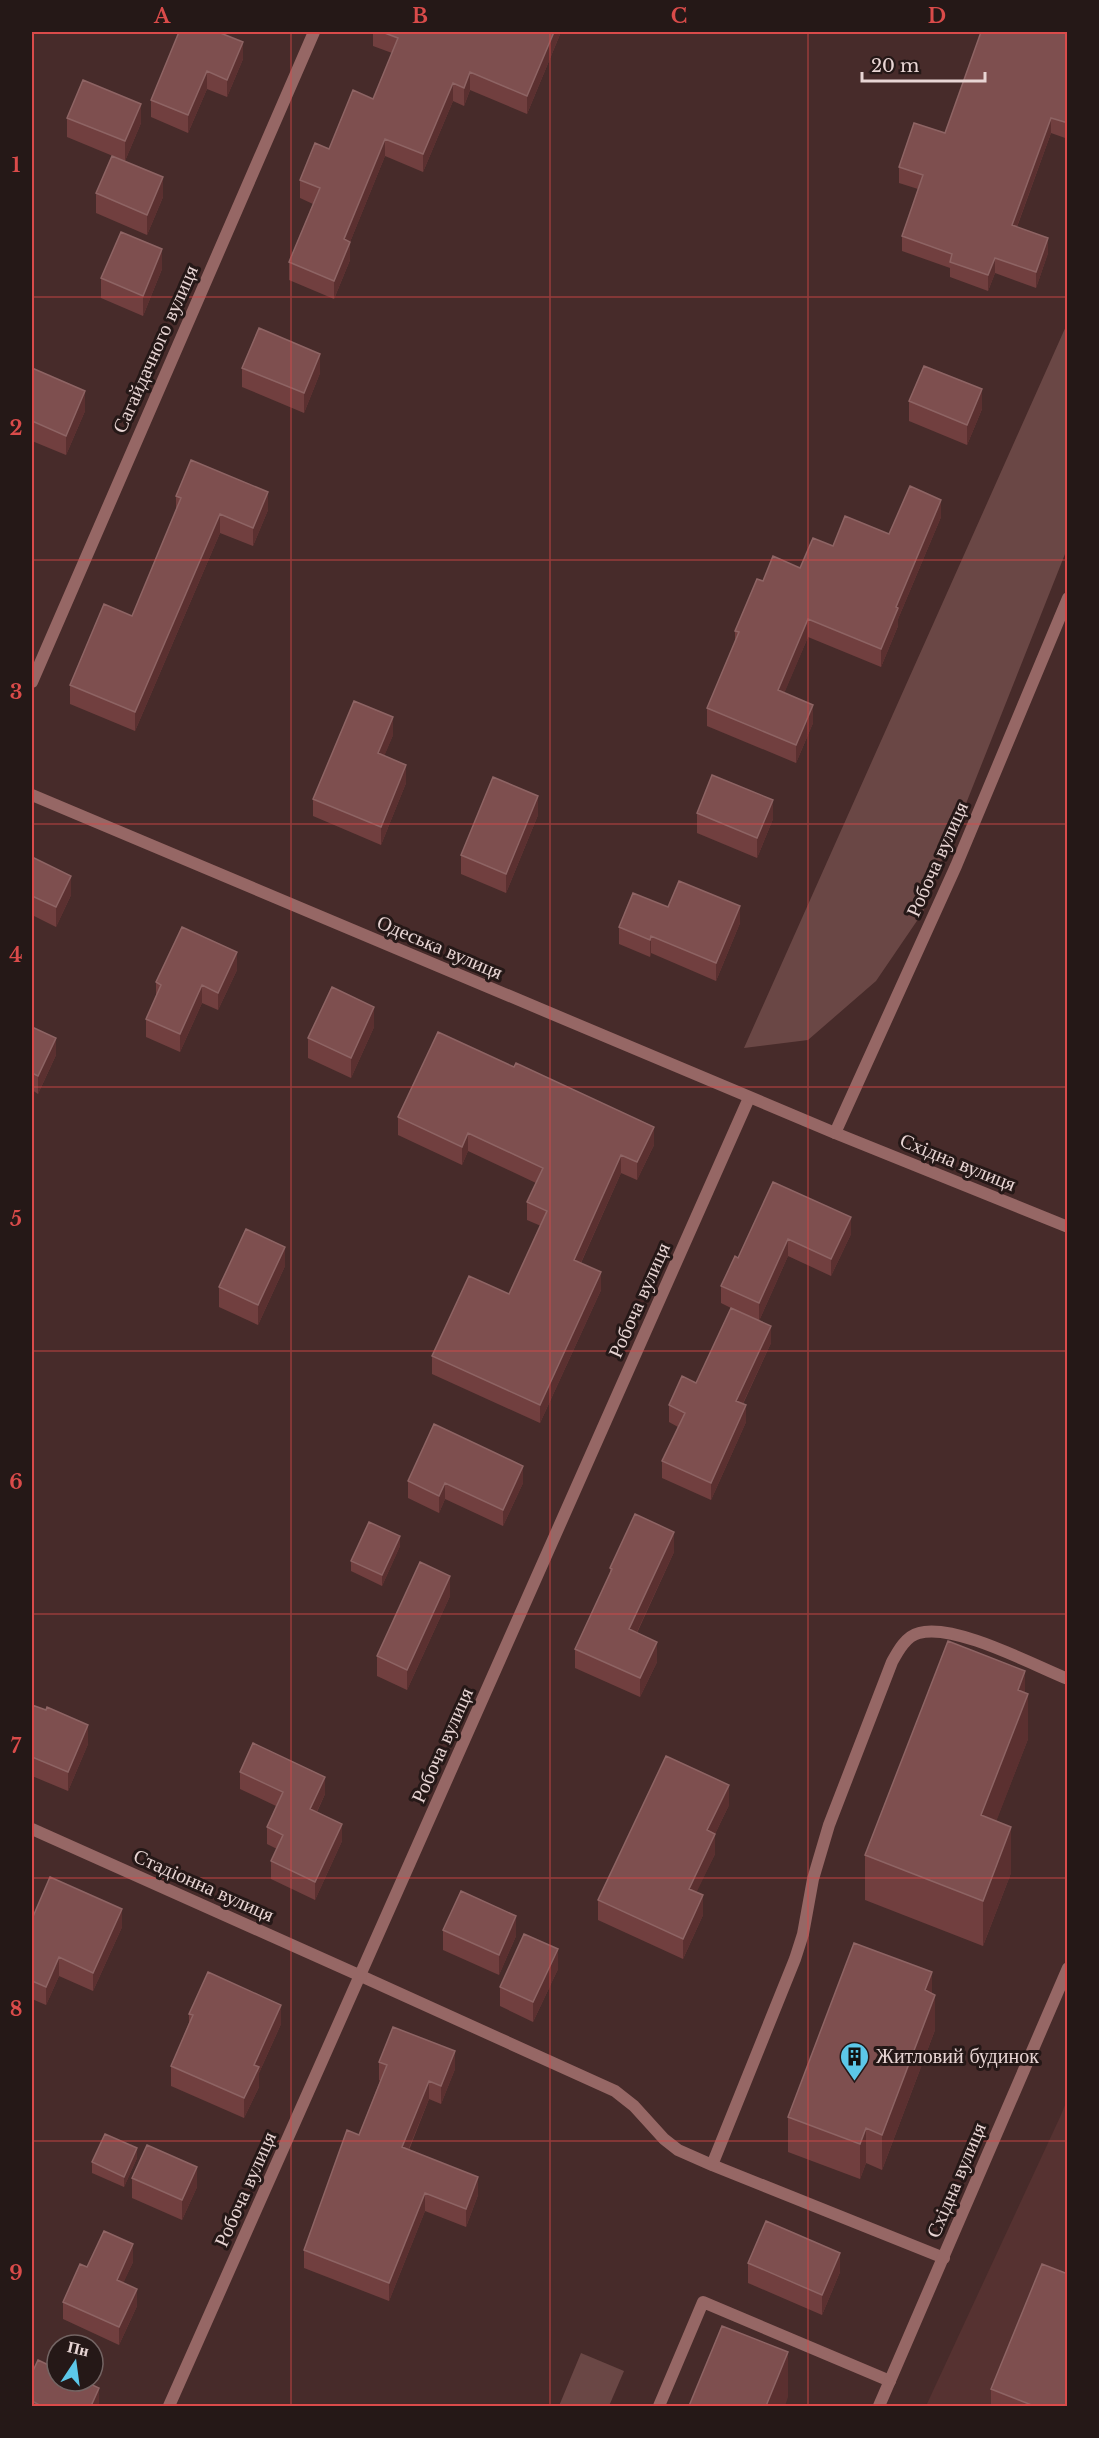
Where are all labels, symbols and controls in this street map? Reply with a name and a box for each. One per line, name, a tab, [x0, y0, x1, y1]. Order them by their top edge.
text: A	[153, 4, 171, 28]
text: B	[412, 4, 428, 28]
text: C	[671, 4, 687, 28]
text: D	[928, 4, 946, 28]
scale bar	[862, 45, 985, 83]
text: 20 m	[871, 55, 919, 77]
text: 1	[12, 153, 21, 177]
street label: Сагайдачного вулиця	[107, 261, 203, 437]
text: 2	[9, 416, 23, 440]
text: 3	[10, 680, 22, 704]
street label: Робоча вулиця	[901, 798, 973, 920]
street label: Одеська вулиця	[374, 910, 506, 984]
text: 4	[9, 943, 23, 967]
street label: Східна вулиця	[897, 1128, 1019, 1196]
text: 5	[10, 1207, 22, 1231]
street label: Робоча вулиця	[603, 1239, 675, 1361]
text: 6	[9, 1470, 23, 1494]
street label: Робоча вулиця	[406, 1684, 478, 1806]
text: 7	[11, 1734, 22, 1758]
street label: Стадіонна вулиця	[130, 1843, 278, 1927]
text: 8	[10, 1997, 22, 2021]
building icon: Житловий будинок	[839, 2040, 871, 2082]
place label: Житловий будинок	[876, 2044, 1039, 2068]
street label: Східна вулиця	[921, 2119, 991, 2241]
street label: Робоча вулиця	[209, 2128, 281, 2250]
text: 9	[9, 2261, 23, 2285]
north arrow	[45, 2333, 105, 2393]
text: Пн	[66, 2336, 91, 2361]

